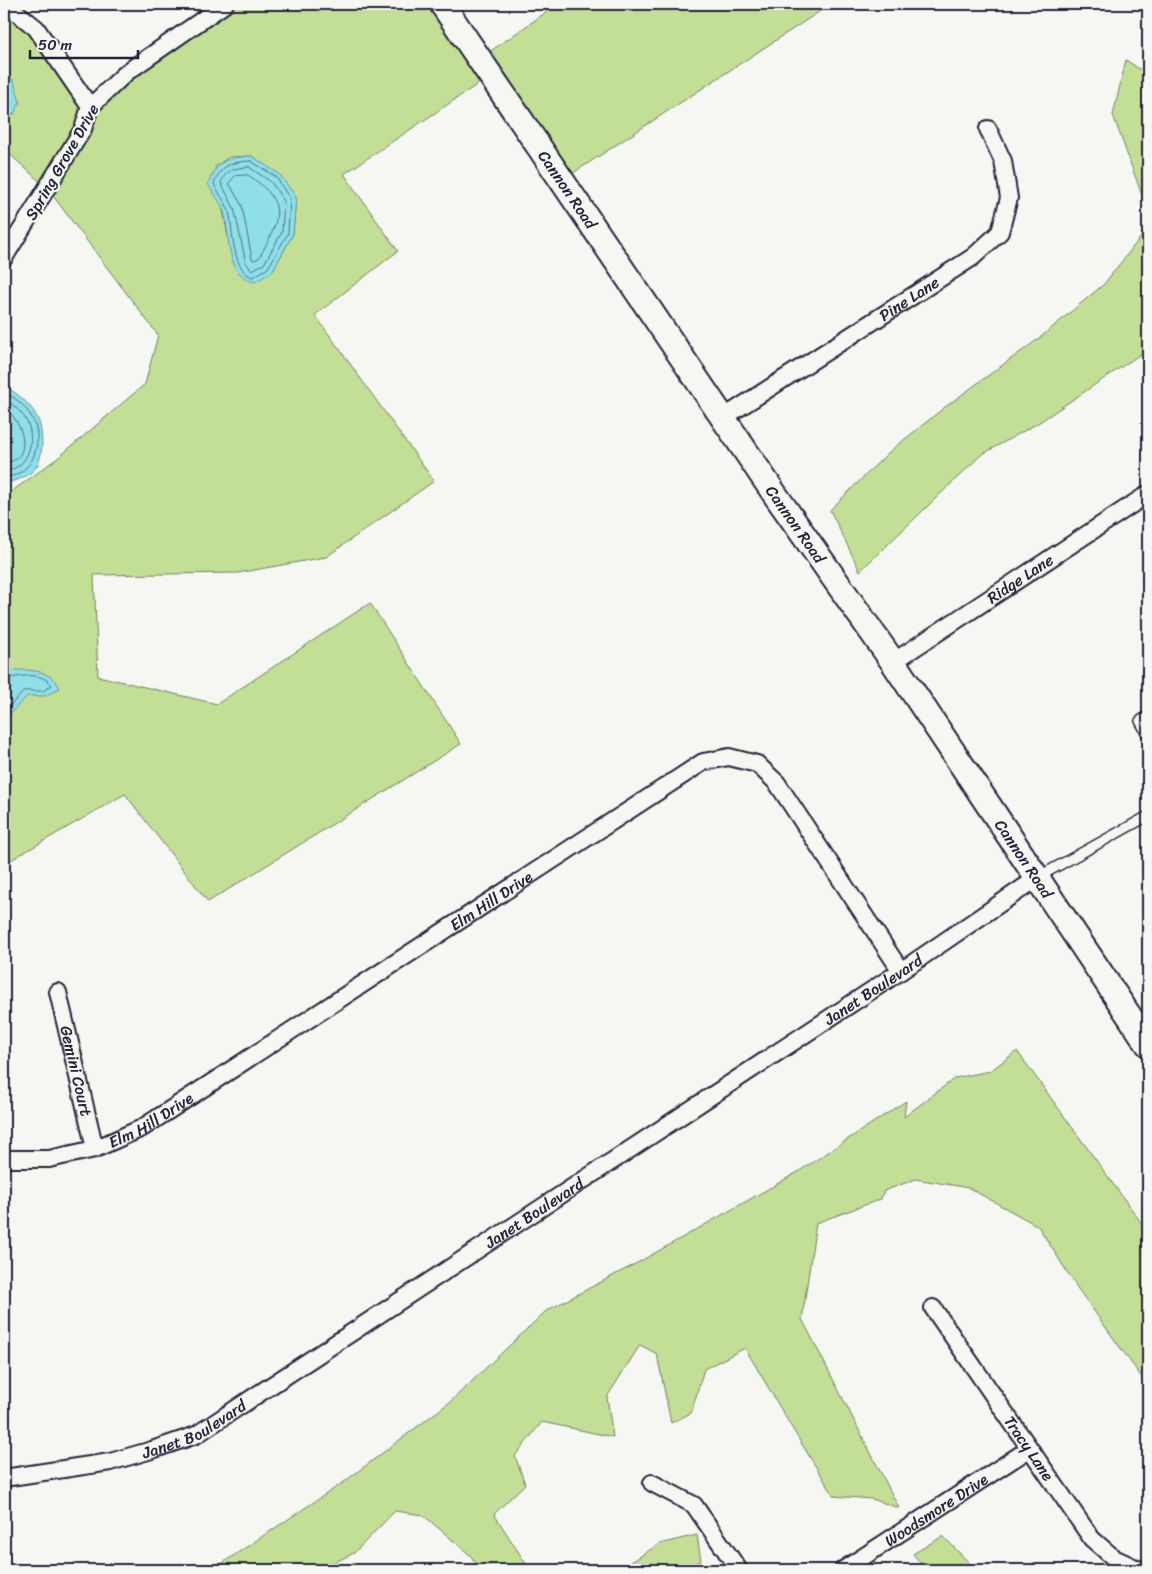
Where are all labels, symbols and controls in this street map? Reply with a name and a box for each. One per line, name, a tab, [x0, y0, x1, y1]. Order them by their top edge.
scale bar	[30, 28, 138, 60]
text: 50 m	[38, 32, 73, 58]
street label: Spring Grove Drive	[17, 98, 107, 226]
street label: Cannon Road	[530, 144, 606, 236]
street label: Pine Lane	[873, 268, 945, 329]
street label: Cannon Road	[758, 479, 835, 571]
street label: Ridge Lane	[980, 546, 1059, 611]
street label: Cannon Road	[987, 813, 1062, 905]
street label: Elm Hill Drive	[443, 862, 539, 938]
street label: Janet Boulevard	[817, 945, 930, 1033]
street label: Gemini Court	[52, 1023, 101, 1119]
street label: Elm Hill Drive	[103, 1084, 199, 1156]
street label: Janet Boulevard	[478, 1168, 591, 1256]
street label: Janet Boulevard	[138, 1390, 253, 1467]
street label: Tracy Lane	[996, 1409, 1063, 1487]
street label: Woodsmore Drive	[878, 1465, 994, 1554]

